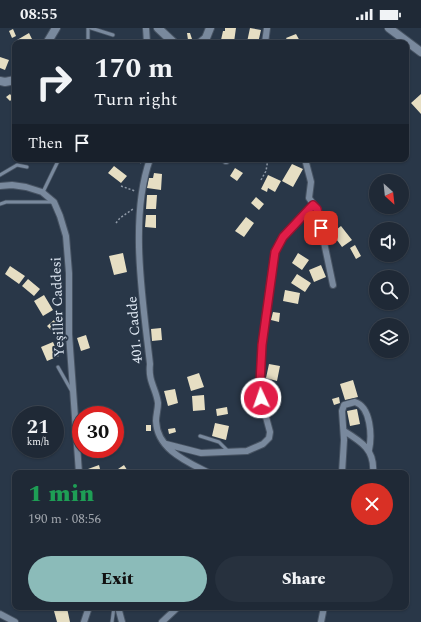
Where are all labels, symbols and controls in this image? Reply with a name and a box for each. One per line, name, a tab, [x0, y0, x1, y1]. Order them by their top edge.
text: 08:55	[20, 3, 58, 26]
text: 170 m	[94, 47, 173, 90]
icon: right	[28, 56, 80, 108]
text: Turn right	[94, 86, 177, 113]
text: Then	[28, 132, 63, 155]
icon: arrive	[71, 132, 93, 154]
north arrow	[369, 174, 409, 214]
map controls	[369, 174, 409, 358]
pin	[304, 211, 338, 245]
icon: arrive	[310, 217, 332, 239]
button: sound	[369, 222, 409, 262]
street label: Yeşiller Caddesi	[45, 257, 70, 357]
button: search	[369, 270, 409, 310]
street label: 401. Cadde	[121, 295, 148, 364]
button: layers	[369, 318, 409, 358]
position arrow	[240, 377, 282, 419]
speed limit sign: 30	[72, 406, 124, 458]
text: 21	[27, 412, 49, 442]
text: km/h	[27, 434, 49, 450]
text: 1 min	[28, 476, 94, 512]
button: close	[351, 483, 393, 525]
text: 190 m · 08:56	[28, 509, 101, 529]
button: Exit	[28, 556, 207, 602]
button: Share	[215, 556, 393, 602]

